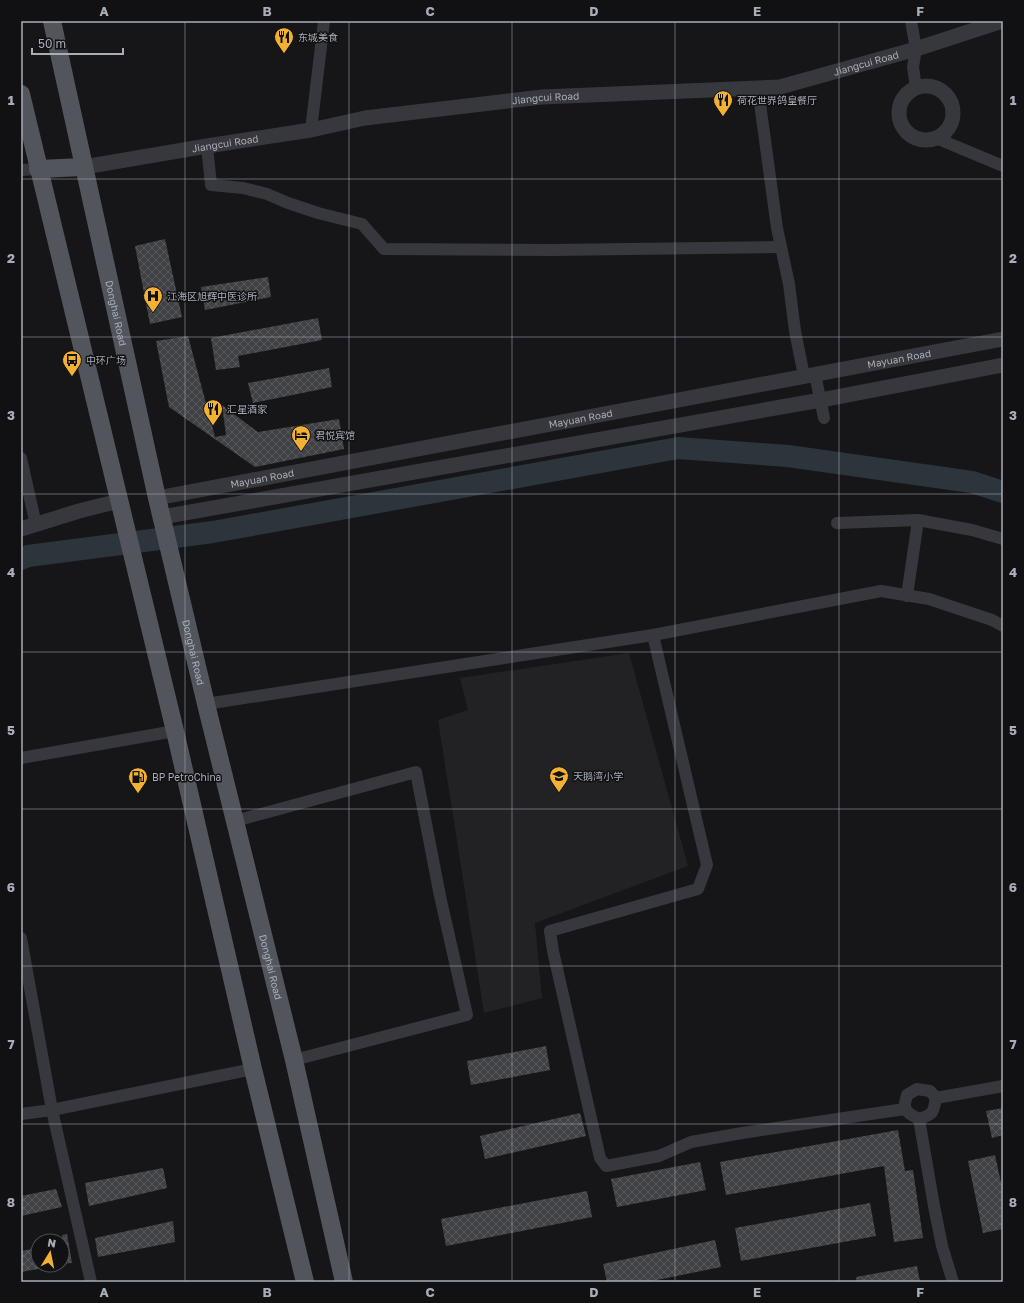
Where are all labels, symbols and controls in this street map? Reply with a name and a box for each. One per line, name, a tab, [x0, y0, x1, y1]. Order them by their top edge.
text: A	[99, 3, 109, 19]
text: B	[262, 3, 272, 19]
text: C	[425, 3, 435, 19]
text: D	[589, 3, 599, 19]
text: E	[753, 3, 761, 19]
text: F	[916, 3, 924, 19]
restaurant icon: 东城美食	[273, 26, 295, 54]
scale bar	[32, 30, 123, 56]
place label: 东城美食	[298, 31, 338, 43]
text: 50 m	[38, 36, 66, 51]
street label: Jiangcui Road	[832, 48, 900, 78]
street label: Jiangcui Road	[511, 89, 579, 107]
restaurant icon: 荷花世界鸽皇餐厅	[712, 89, 734, 117]
text: 1	[8, 92, 15, 108]
text: 1	[1010, 92, 1017, 108]
place label: 荷花世界鸽皇餐厅	[737, 94, 817, 106]
street label: Jiangcui Road	[191, 132, 259, 155]
text: 2	[7, 250, 15, 266]
text: 2	[1009, 250, 1017, 266]
street label: Donghai Road	[103, 279, 129, 347]
hospital icon: 江海区旭辉中医诊所	[142, 285, 164, 313]
place label: 江海区旭辉中医诊所	[167, 290, 257, 302]
street label: Mayuan Road	[866, 347, 932, 370]
bus stop icon: 中环广场	[61, 349, 83, 377]
place label: 中环广场	[86, 354, 126, 366]
restaurant icon: 汇星酒家	[202, 398, 224, 426]
place label: 汇星酒家	[227, 403, 268, 415]
text: 3	[7, 407, 15, 423]
street label: Mayuan Road	[548, 407, 613, 430]
text: 3	[1009, 407, 1017, 423]
hotel icon: 君悦宾馆	[290, 424, 312, 452]
place label: 君悦宾馆	[315, 429, 355, 441]
street label: Mayuan Road	[229, 466, 295, 490]
text: 4	[7, 564, 15, 580]
text: 4	[1009, 564, 1017, 580]
street label: Donghai Road	[180, 618, 207, 686]
text: 5	[7, 722, 15, 738]
text: 5	[1009, 722, 1017, 738]
school or university icon: 天鹅湾小学	[548, 765, 570, 793]
fuel station icon: BP PetroChina	[127, 766, 149, 794]
place label: 天鹅湾小学	[573, 770, 623, 782]
place label: BP PetroChina	[152, 771, 221, 783]
text: 6	[7, 879, 15, 895]
text: 6	[1009, 879, 1017, 895]
street label: Donghai Road	[257, 933, 285, 1001]
text: 7	[7, 1036, 15, 1052]
text: 7	[1009, 1036, 1017, 1052]
text: 8	[7, 1194, 15, 1210]
text: 8	[1009, 1194, 1017, 1210]
north arrow	[30, 1233, 70, 1273]
text: N	[47, 1236, 57, 1250]
text: A	[99, 1284, 109, 1300]
text: B	[262, 1284, 272, 1300]
text: C	[425, 1284, 435, 1300]
text: D	[589, 1284, 599, 1300]
text: E	[753, 1284, 761, 1300]
text: F	[916, 1284, 924, 1300]

